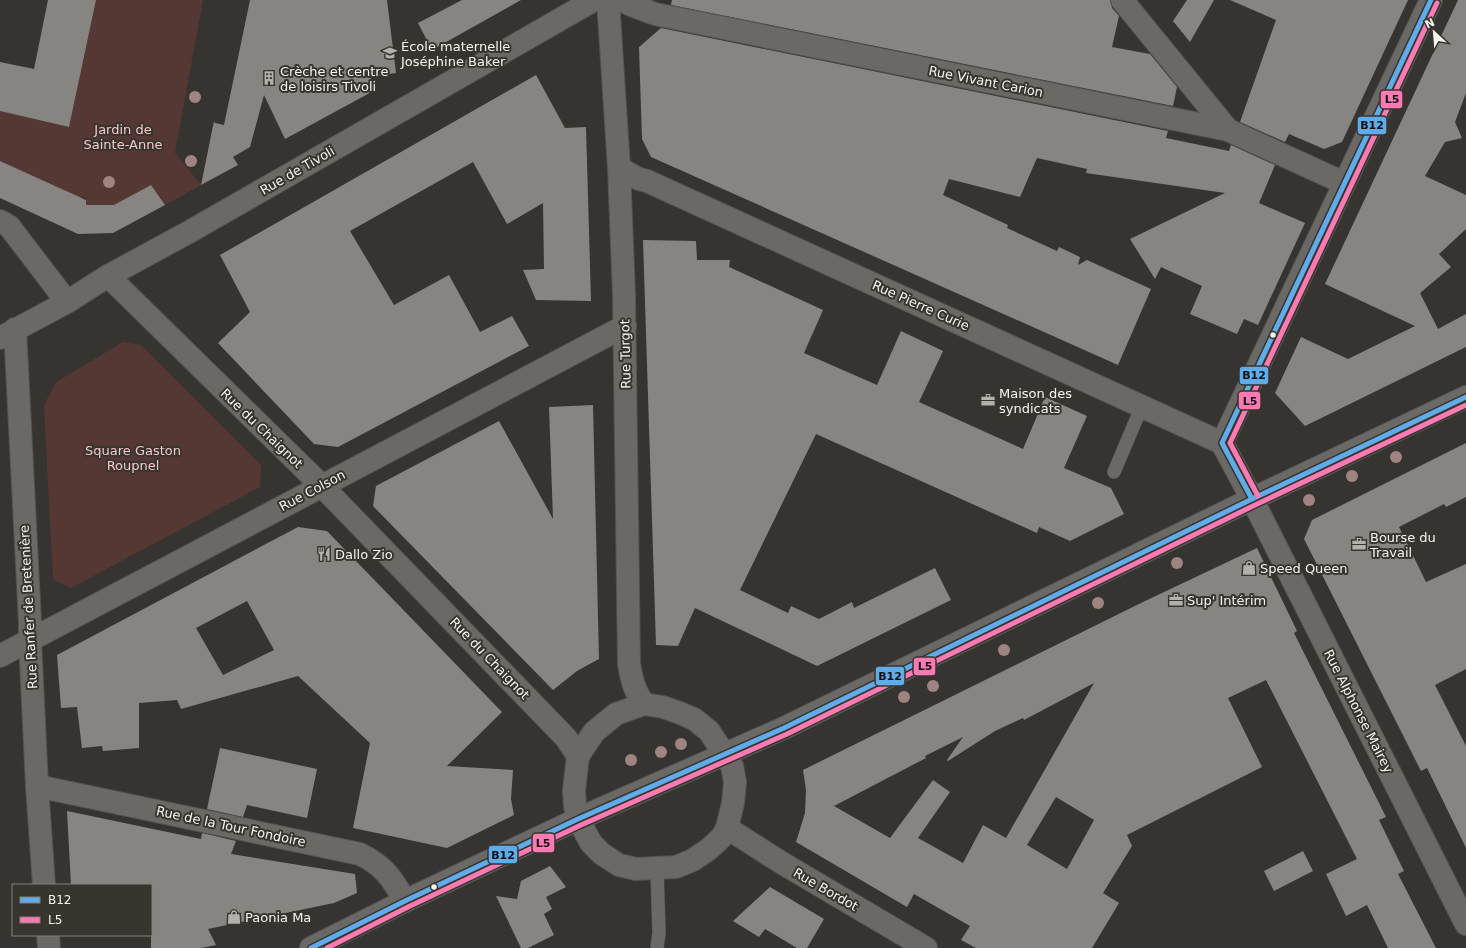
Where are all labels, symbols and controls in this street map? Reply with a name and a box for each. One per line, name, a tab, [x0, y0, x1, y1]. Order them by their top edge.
north arrow	[1414, 12, 1454, 52]
text: N	[1423, 16, 1437, 31]
place label: École maternelle Joséphine Baker	[400, 39, 510, 69]
school or university icon: École maternelle Joséphine Baker	[382, 45, 398, 61]
street label: Rue Vivant Carion	[927, 63, 1044, 100]
place label: Crèche et centre de loisirs Tivoli	[280, 64, 388, 94]
building icon: Crèche et centre de loisirs Tivoli	[261, 70, 277, 86]
line badge: L5	[1380, 90, 1403, 109]
text: L5	[1385, 93, 1399, 106]
line badge: B12	[1357, 116, 1387, 135]
text: B12	[1360, 119, 1384, 132]
park label: Jardin de Sainte-Anne	[84, 122, 162, 152]
street label: Rue de Tivoli	[257, 143, 337, 198]
street label: Rue Pierre Curie	[870, 277, 972, 334]
street label: Rue Turgot	[617, 319, 634, 389]
unlabelled marker	[1268, 330, 1278, 340]
line badge: B12	[1239, 366, 1269, 385]
text: B12	[1242, 369, 1266, 382]
street label: Rue du Chaignot	[218, 385, 306, 471]
place label: Maison des syndicats	[999, 386, 1072, 416]
line badge: L5	[1238, 391, 1261, 410]
office icon: Maison des syndicats	[980, 392, 996, 408]
text: L5	[1243, 395, 1257, 408]
park label: Square Gaston Roupnel	[85, 443, 181, 473]
street label: Rue Colson	[277, 467, 348, 514]
street label: Rue Ranfer de Bretenière	[17, 525, 40, 689]
place label: Bourse du Travail	[1369, 530, 1436, 560]
office icon: Bourse du Travail	[1351, 536, 1367, 552]
restaurant icon: Dallo Zio	[316, 546, 332, 562]
place label: Dallo Zio	[335, 547, 393, 562]
shop icon: Speed Queen	[1241, 560, 1257, 576]
place label: Speed Queen	[1260, 561, 1348, 576]
office icon: Sup' Intérim	[1168, 592, 1184, 608]
place label: Sup' Intérim	[1187, 593, 1266, 608]
street label: Rue du Chaignot	[447, 614, 533, 702]
street label: Rue Alphonse Mairey	[1321, 647, 1396, 776]
line badge: L5	[913, 657, 936, 676]
text: L5	[918, 660, 932, 673]
line badge: B12	[875, 666, 905, 686]
text: B12	[878, 670, 902, 683]
street label: Rue de la Tour Fondoire	[155, 803, 307, 850]
line badge: L5	[532, 833, 555, 853]
text: L5	[536, 837, 550, 850]
line badge: B12	[488, 845, 518, 864]
text: B12	[491, 849, 515, 862]
street label: Rue Bordot	[791, 865, 861, 914]
unlabelled marker	[429, 882, 439, 892]
legend	[12, 884, 152, 936]
text: B12	[48, 893, 72, 907]
shop icon: Paonia Ma	[226, 909, 242, 925]
place label: Paonia Ma	[245, 910, 311, 925]
text: L5	[48, 913, 62, 927]

